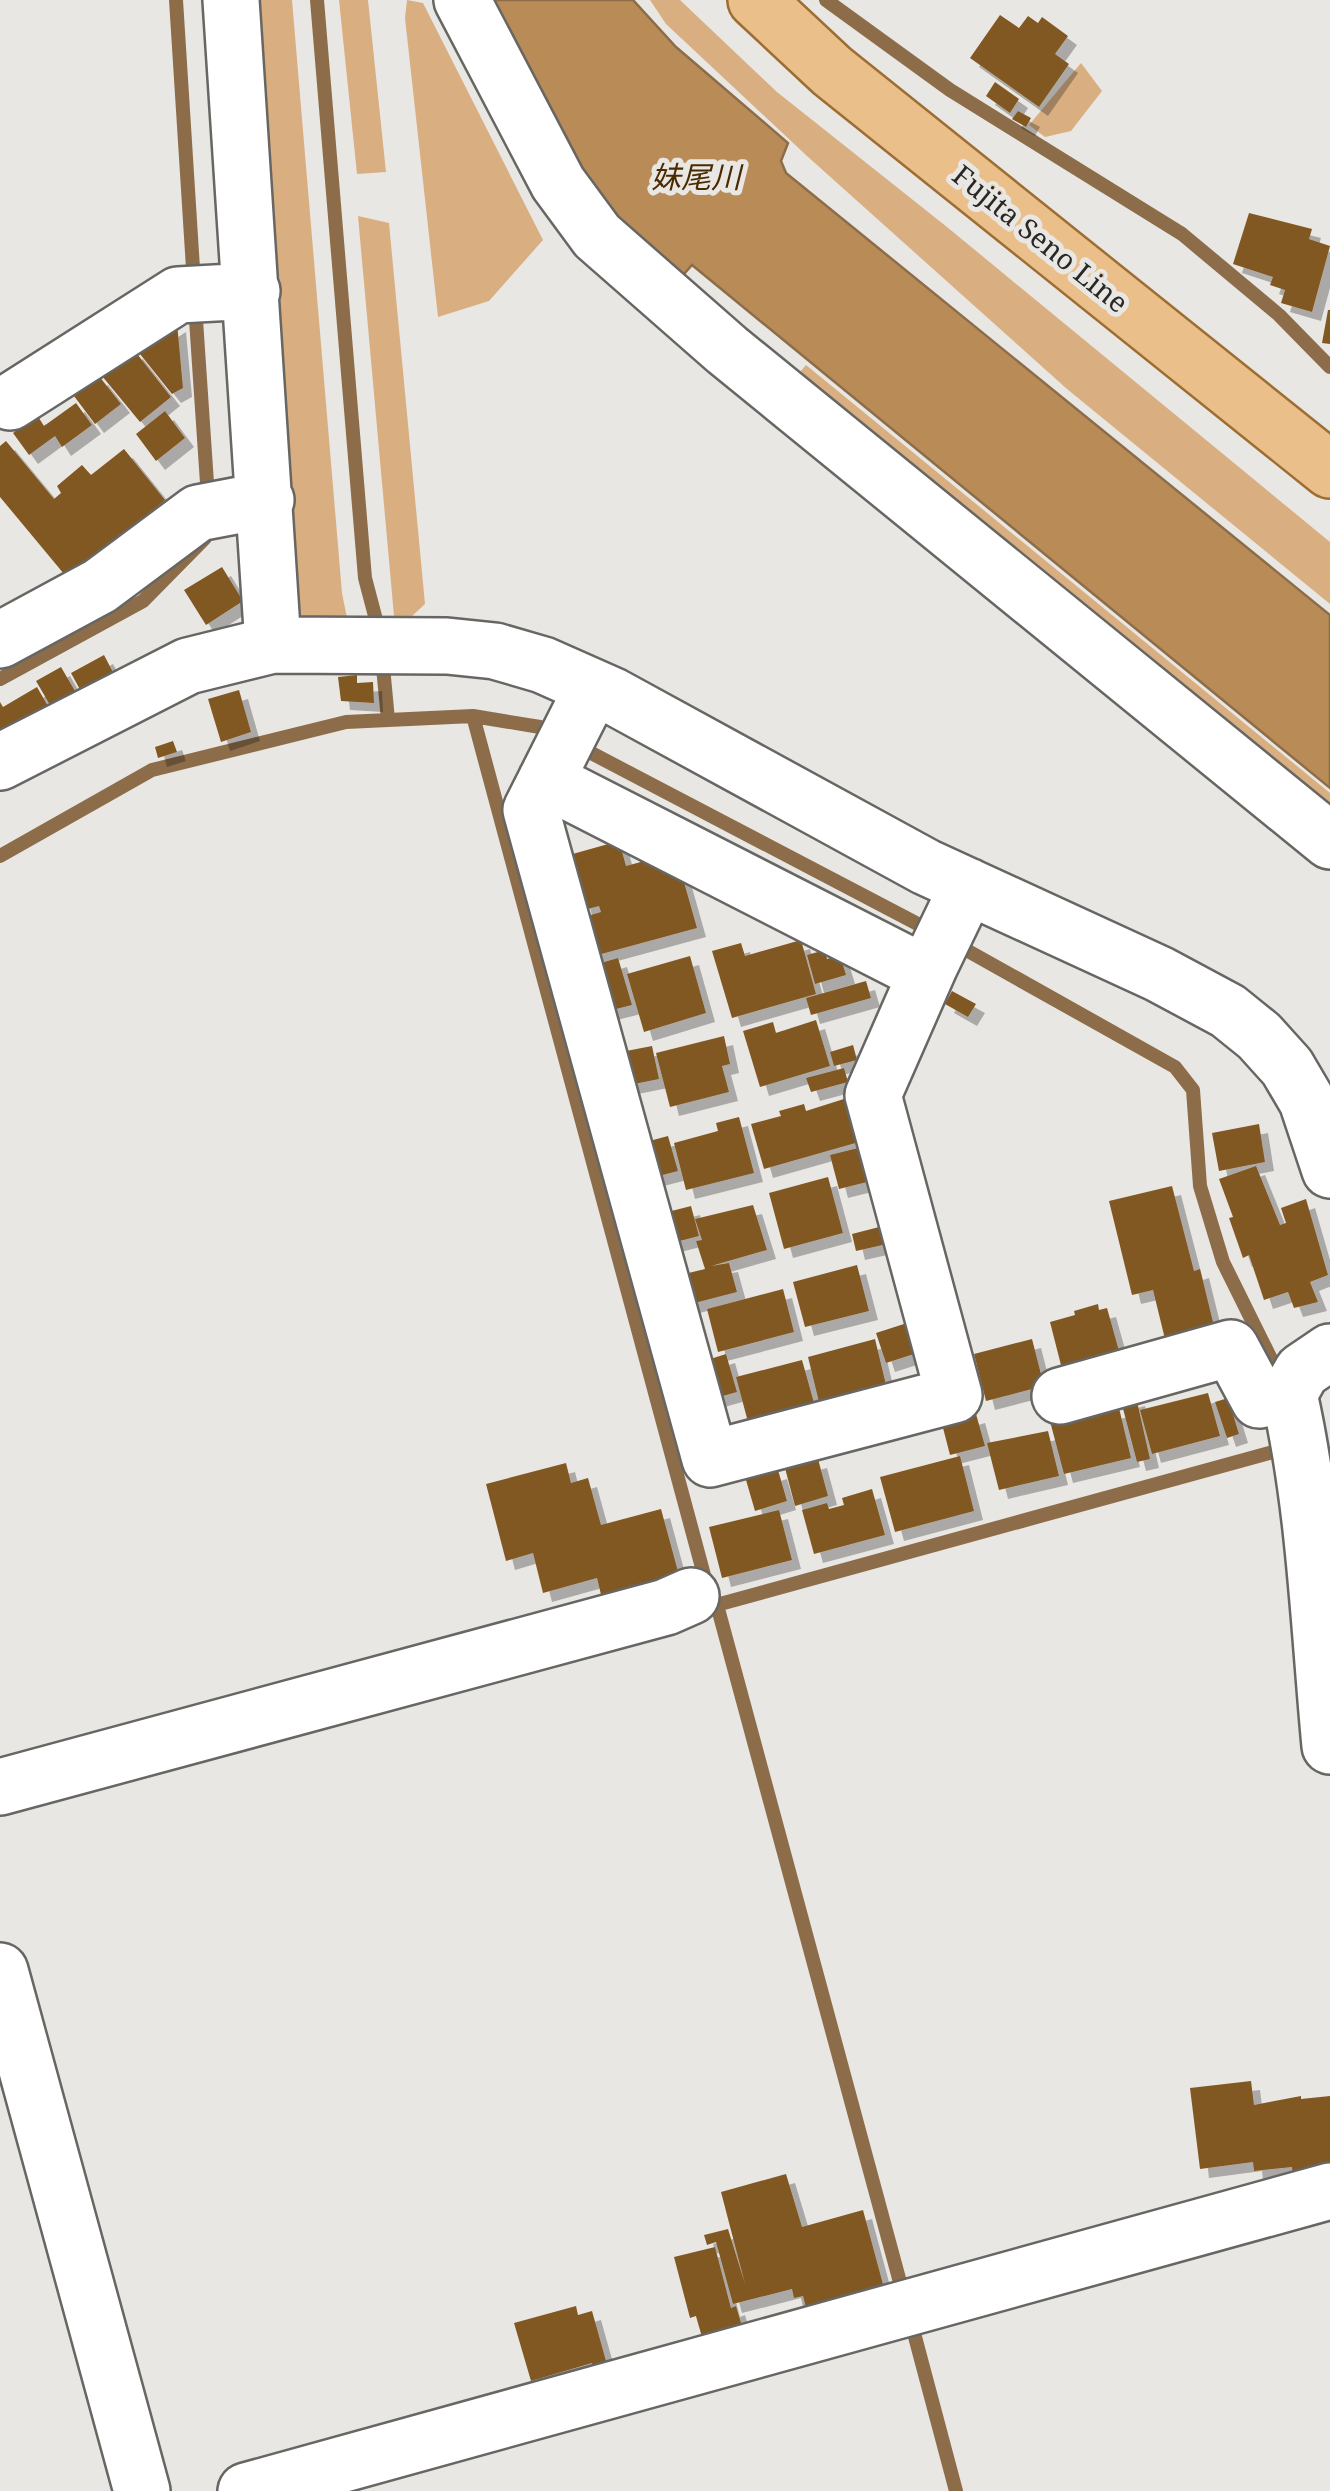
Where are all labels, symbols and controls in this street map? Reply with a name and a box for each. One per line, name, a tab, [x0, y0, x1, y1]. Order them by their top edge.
street label: Fujita Seno Line	[945, 155, 1137, 321]
water label: 妹尾川	[651, 156, 744, 197]

